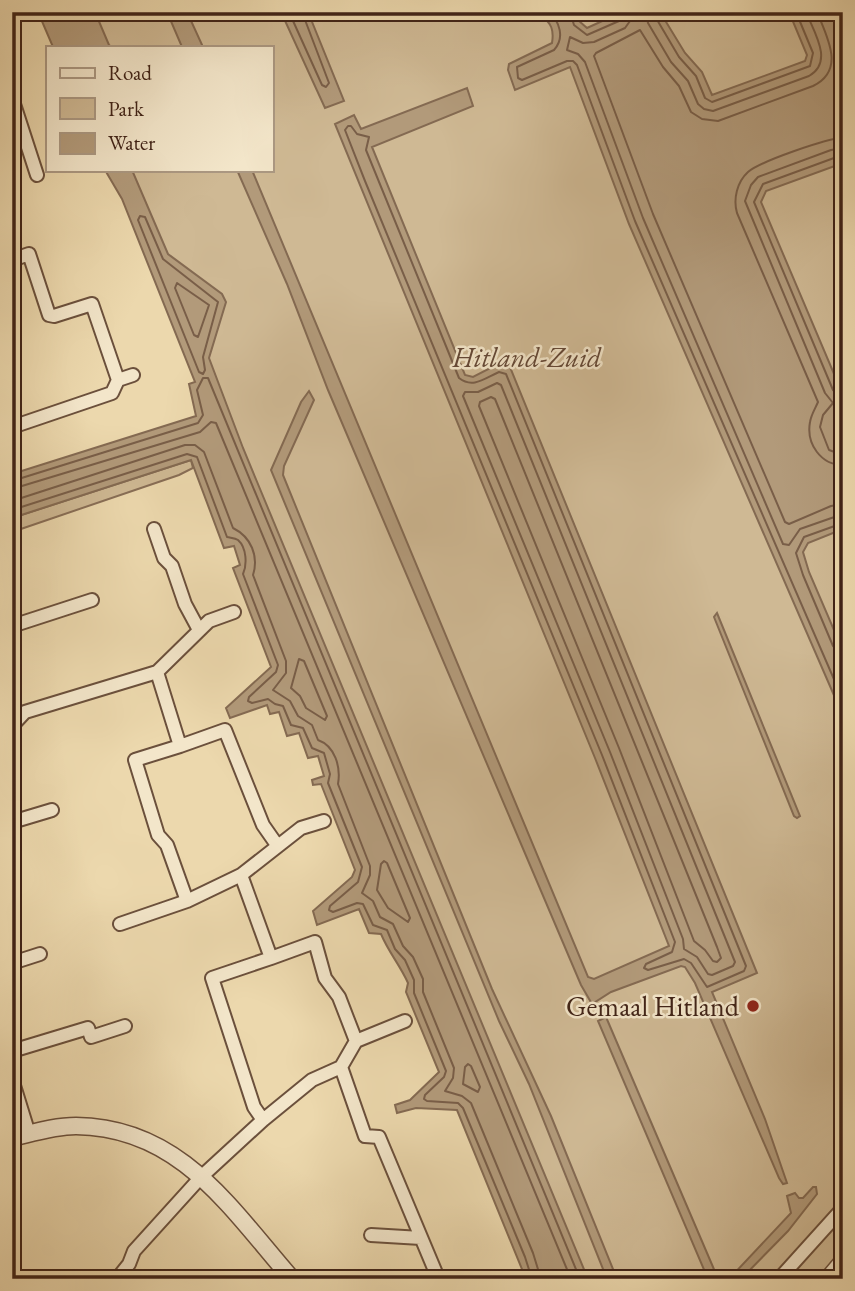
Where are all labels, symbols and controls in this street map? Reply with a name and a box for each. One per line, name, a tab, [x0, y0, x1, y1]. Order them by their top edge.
legend	[46, 46, 273, 172]
text: Road	[108, 59, 152, 86]
text: Park	[108, 95, 145, 122]
text: Water	[108, 129, 155, 156]
park label: Hitland-Zuid	[452, 339, 602, 375]
place label: Gemaal Hitland	[566, 988, 740, 1024]
marker: Gemaal Hitland	[745, 998, 761, 1014]

